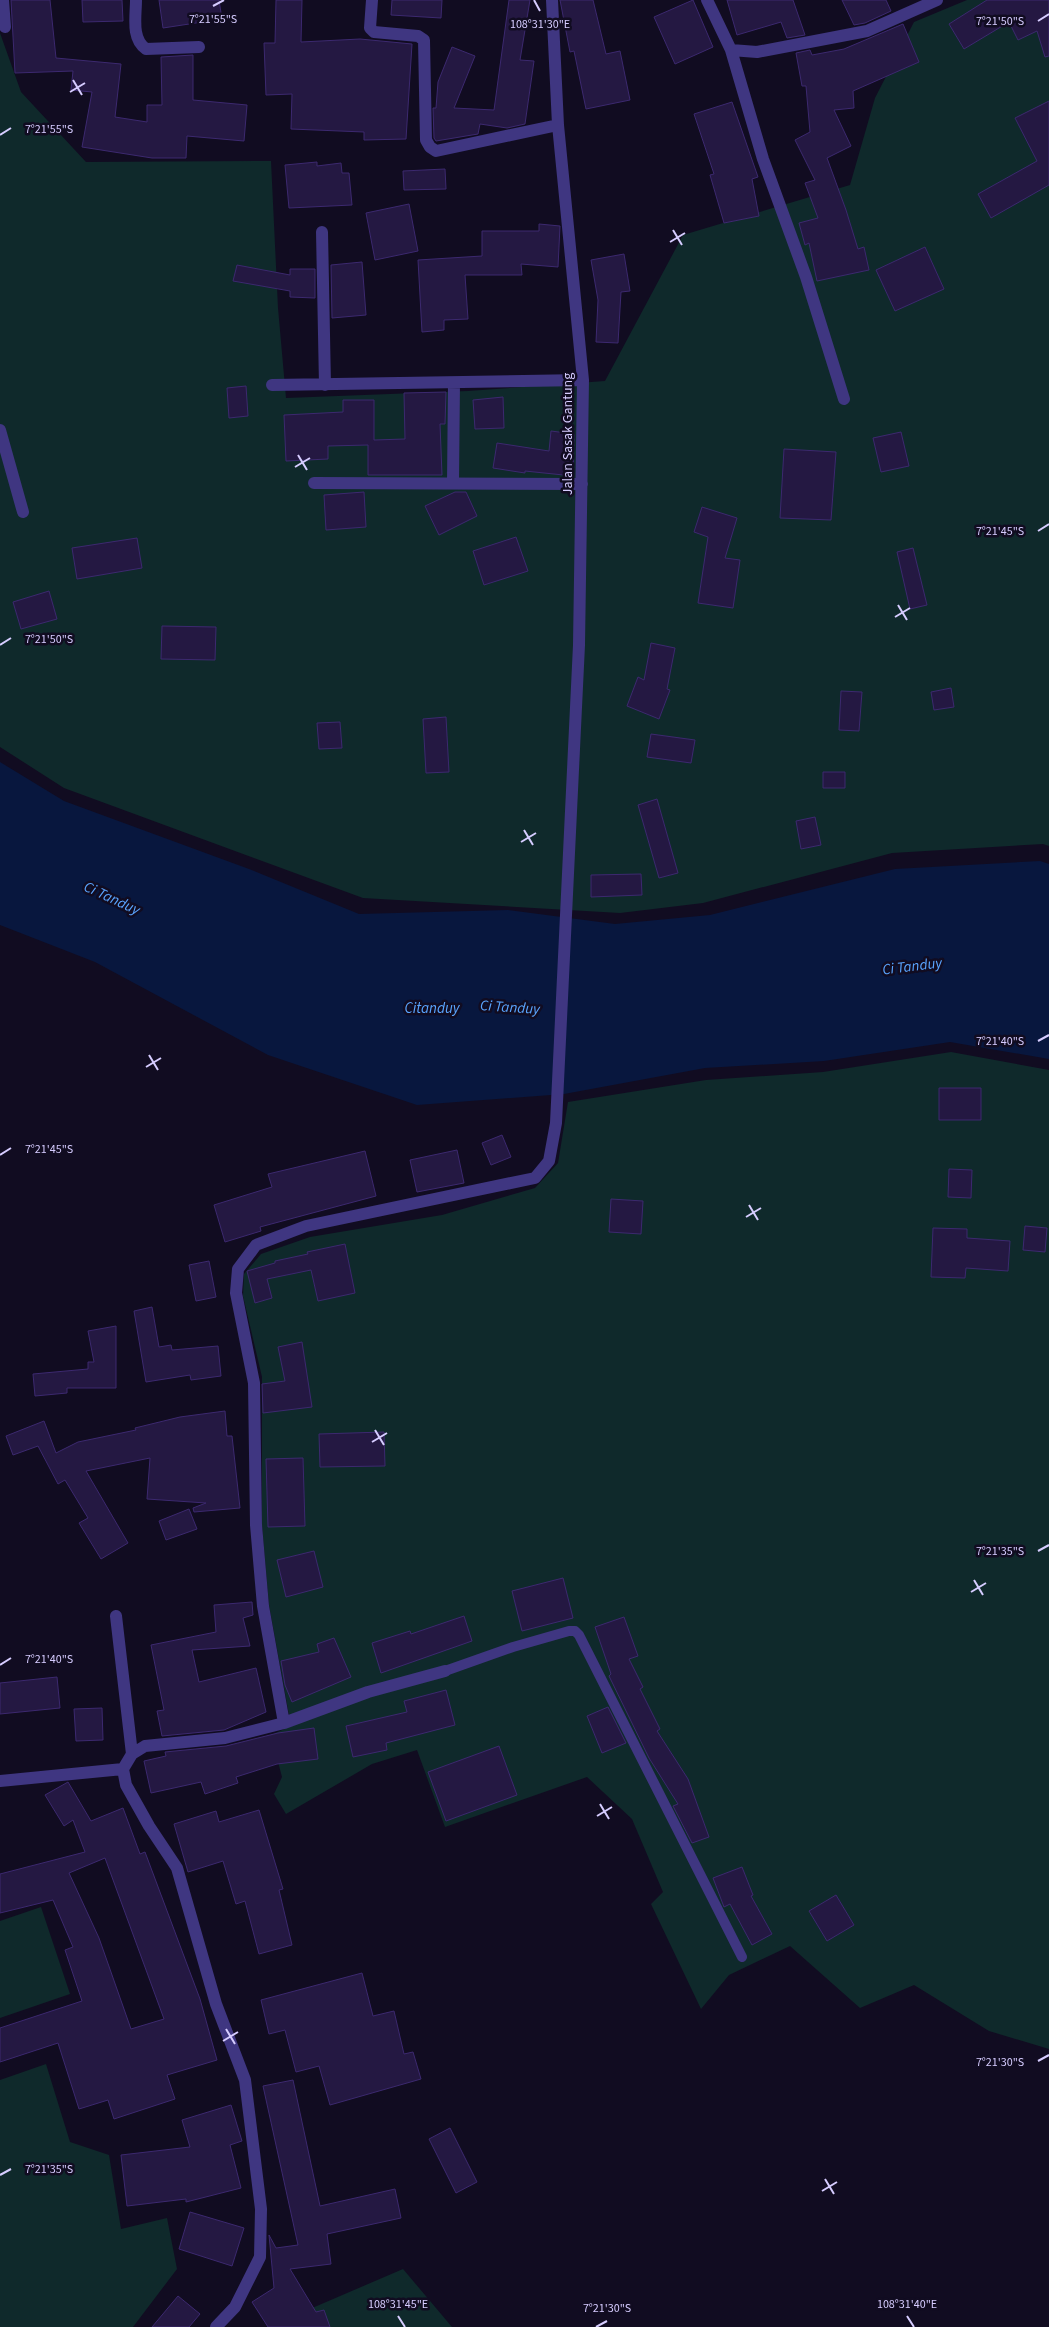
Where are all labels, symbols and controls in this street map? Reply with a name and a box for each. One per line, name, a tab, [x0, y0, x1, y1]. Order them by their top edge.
text: 7°21'55"S	[189, 11, 237, 28]
text: 7°21'50"S	[976, 13, 1024, 30]
text: 108°31'30"E	[510, 16, 570, 33]
text: 7°21'55"S	[25, 121, 73, 138]
street label: Jalan Sasak Gantung	[558, 373, 578, 495]
text: 7°21'45"S	[976, 523, 1024, 540]
text: 7°21'50"S	[25, 631, 73, 648]
water label: Ci Tanduy	[80, 876, 145, 921]
water label: Ci Tanduy	[881, 952, 944, 981]
water label: Ci Tanduy	[479, 995, 542, 1020]
water label: Citanduy	[405, 998, 461, 1019]
text: 7°21'40"S	[976, 1033, 1024, 1050]
text: 7°21'45"S	[25, 1141, 73, 1158]
text: 7°21'35"S	[976, 1543, 1024, 1560]
text: 7°21'40"S	[25, 1651, 73, 1668]
text: 7°21'30"S	[976, 2054, 1024, 2071]
text: 7°21'35"S	[25, 2161, 73, 2178]
text: 108°31'45"E	[368, 2296, 428, 2313]
text: 108°31'40"E	[877, 2296, 937, 2313]
text: 7°21'30"S	[583, 2300, 631, 2317]

